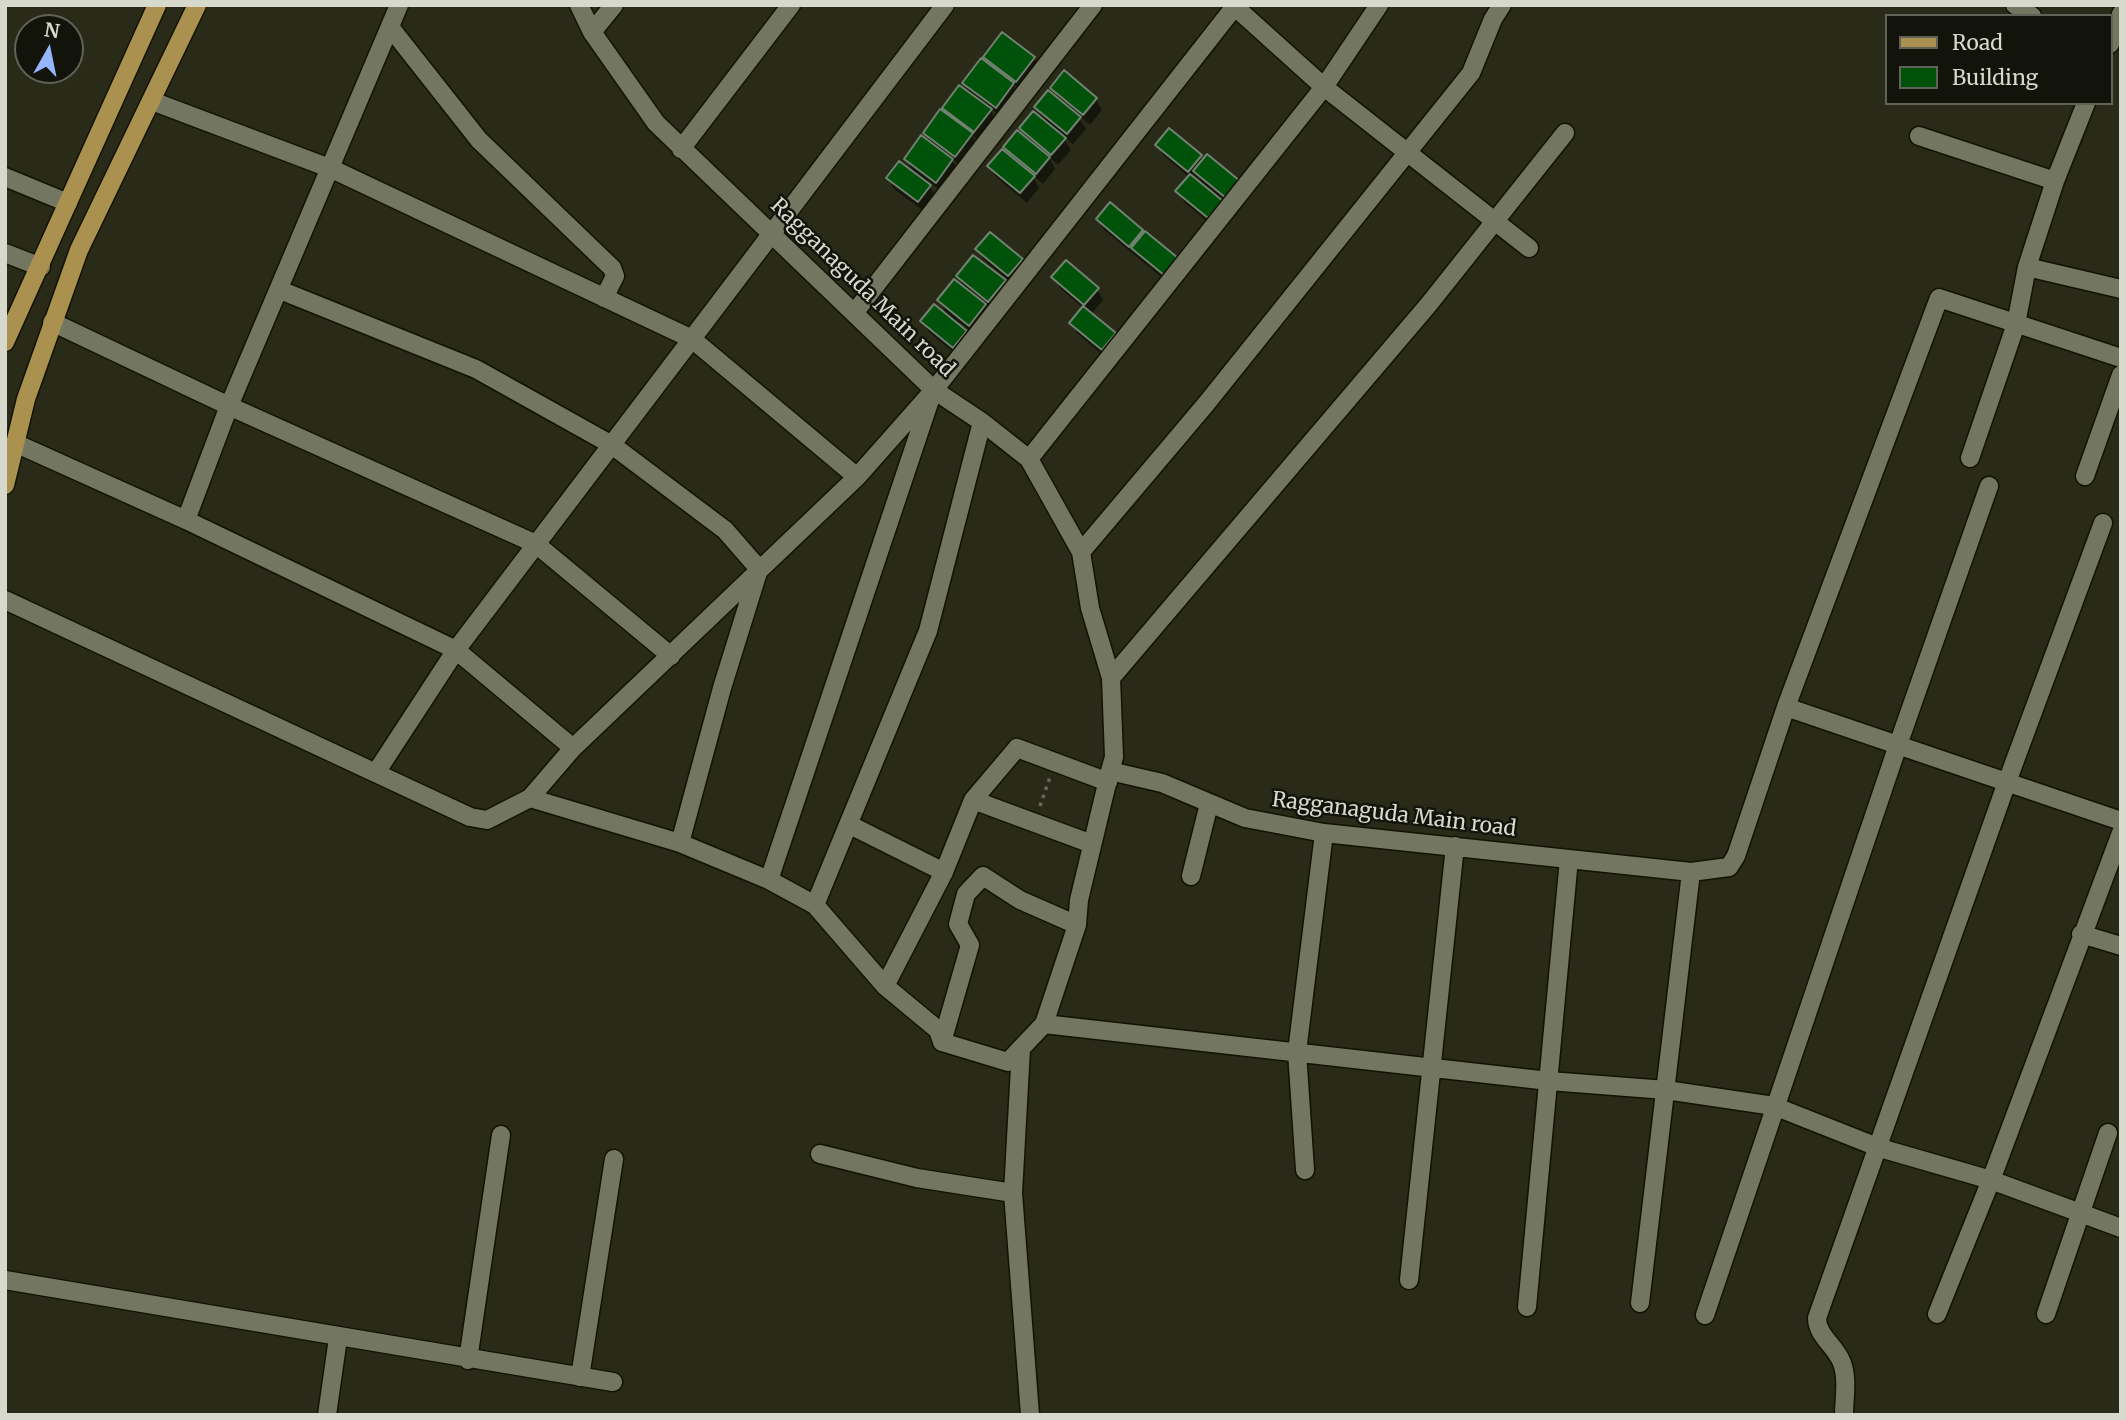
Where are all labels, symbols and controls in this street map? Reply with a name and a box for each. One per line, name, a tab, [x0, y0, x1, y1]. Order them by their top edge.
north arrow	[14, 14, 84, 84]
legend	[1884, 14, 2112, 105]
text: N	[43, 17, 61, 43]
text: Road	[1952, 29, 2003, 56]
text: Building	[1952, 64, 2038, 91]
street label: Ragganaguda Main road	[765, 194, 959, 382]
street label: Ragganaguda Main road	[1270, 788, 1518, 842]

